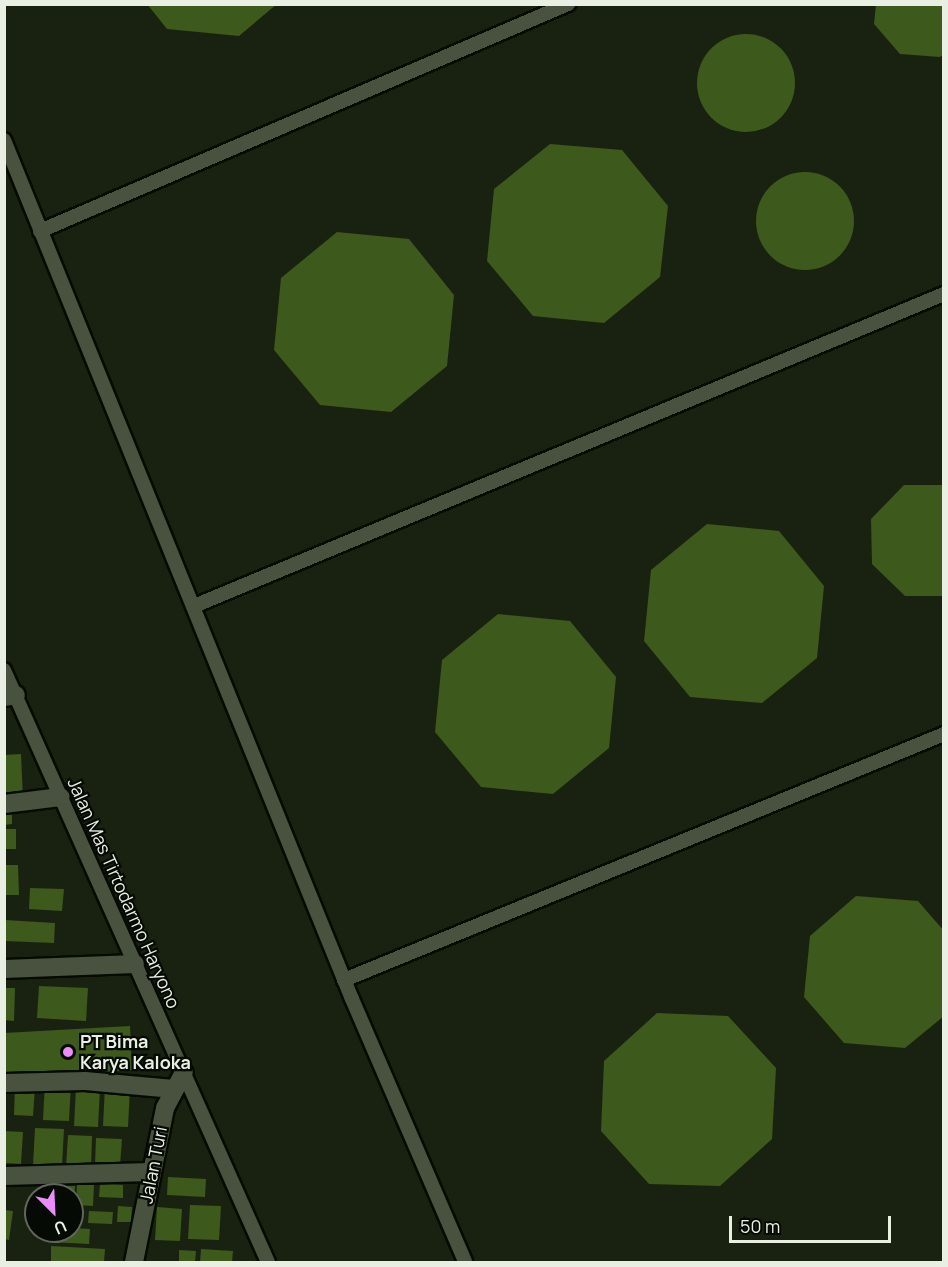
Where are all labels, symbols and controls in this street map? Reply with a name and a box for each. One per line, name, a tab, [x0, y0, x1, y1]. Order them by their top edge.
street label: Jalan Mas Tirtodarmo Haryono	[63, 774, 185, 1012]
place label: PT Bima Karya Kaloka	[80, 1031, 191, 1074]
marker: PT Bima Karya Kaloka	[61, 1045, 75, 1059]
street label: Jalan Turi	[135, 1125, 171, 1205]
north arrow	[24, 1183, 84, 1243]
scale bar	[732, 1204, 894, 1242]
text: 50 m	[740, 1214, 780, 1238]
text: U	[51, 1215, 70, 1240]

